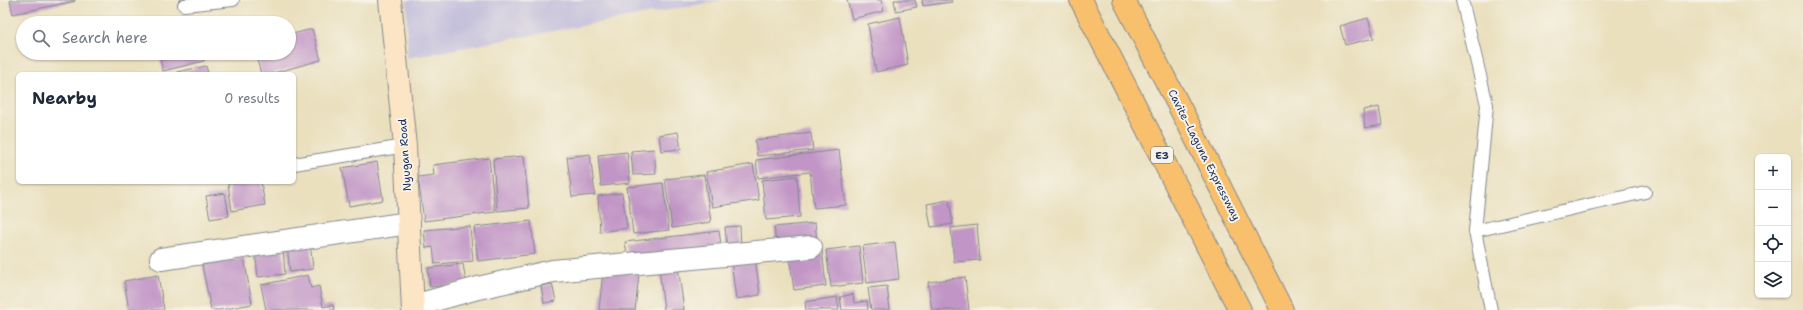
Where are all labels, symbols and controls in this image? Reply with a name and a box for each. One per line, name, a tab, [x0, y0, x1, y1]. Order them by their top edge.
search box	[16, 16, 296, 60]
icon: search	[30, 27, 52, 49]
text: Search here	[62, 28, 148, 48]
text: Nearby	[32, 87, 97, 109]
street label: Cavite–Laguna Expressway	[1164, 87, 1244, 223]
text: 0 results	[224, 90, 280, 107]
street label: Nyugan Road	[395, 118, 415, 192]
road number: E3	[1151, 147, 1173, 163]
map controls	[1755, 154, 1791, 298]
button: +	[1755, 154, 1791, 190]
button: −	[1755, 190, 1791, 226]
button: locate	[1755, 226, 1791, 262]
button: layers	[1755, 262, 1791, 298]

